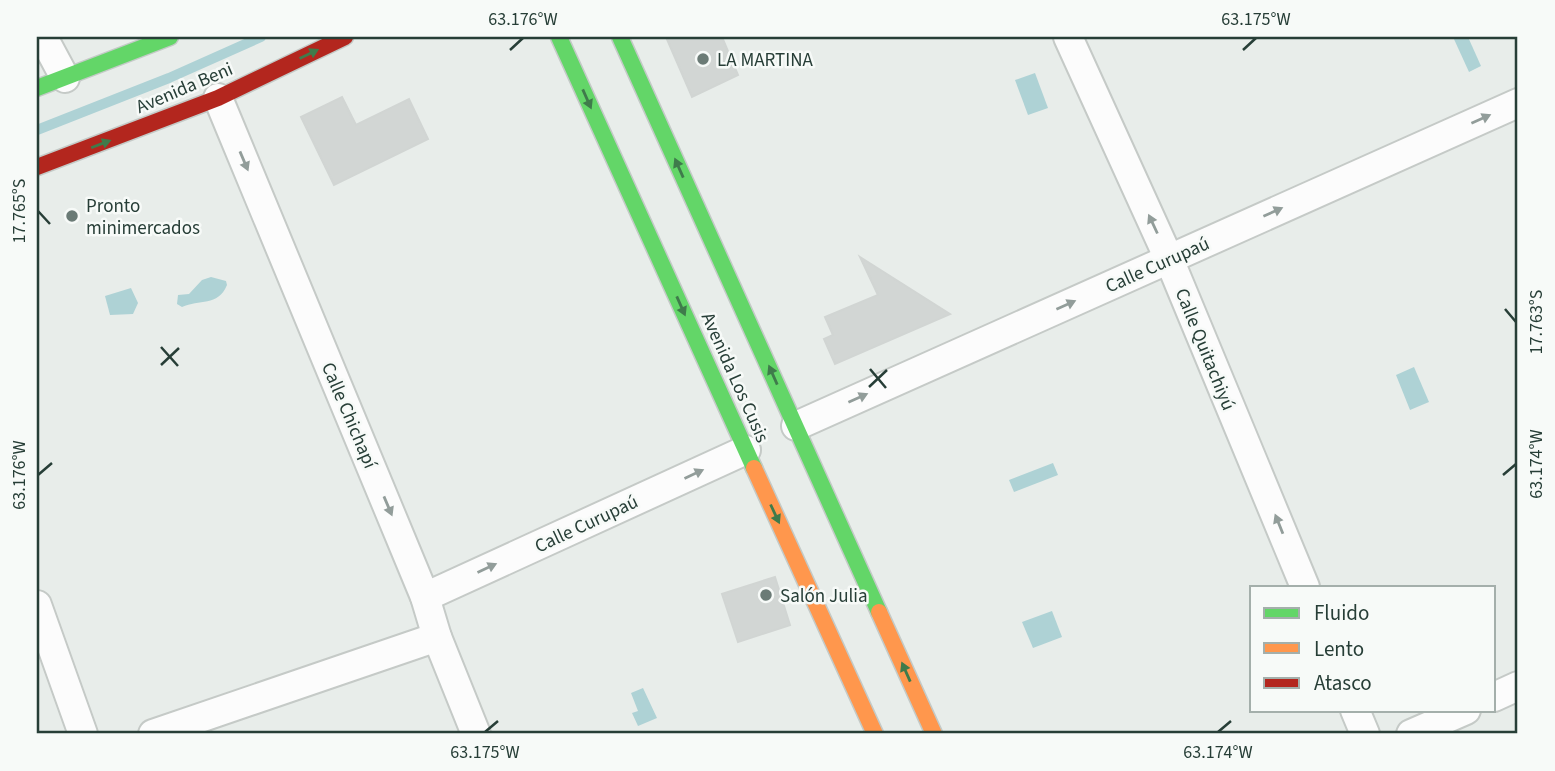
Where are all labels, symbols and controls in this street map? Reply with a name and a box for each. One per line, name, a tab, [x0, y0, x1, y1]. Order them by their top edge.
text: 63.176°W	[488, 7, 558, 32]
text: 63.175°W	[1221, 7, 1291, 32]
place label: LA MARTINA	[717, 47, 814, 74]
one-way arrow	[299, 48, 320, 59]
marker: LA MARTINA	[695, 51, 711, 67]
street label: Avenida Beni	[132, 56, 237, 121]
one-way arrow	[581, 89, 593, 109]
one-way arrow	[1471, 113, 1491, 125]
one-way arrow	[90, 139, 111, 150]
one-way arrow	[239, 150, 250, 171]
one-way arrow	[673, 157, 684, 178]
text: 17.765°S	[7, 179, 32, 243]
place label: Pronto minimercados	[86, 193, 200, 242]
one-way arrow	[1263, 206, 1283, 218]
marker: Pronto minimercados	[64, 208, 80, 224]
one-way arrow	[1147, 214, 1159, 234]
street label: Calle Curupaú	[1101, 230, 1214, 300]
street label: Calle Quitachiyú	[1168, 284, 1241, 415]
text: 17.763°S	[1524, 290, 1549, 354]
one-way arrow	[675, 296, 687, 316]
one-way arrow	[1055, 299, 1076, 310]
street label: Avenida Los Cusis	[694, 308, 775, 447]
street label: Calle Chichapí	[314, 358, 384, 474]
one-way arrow	[767, 365, 779, 385]
one-way arrow	[848, 392, 868, 404]
text: 63.174°W	[1524, 429, 1549, 499]
text: 63.176°W	[7, 440, 32, 510]
one-way arrow	[684, 468, 704, 480]
street label: Calle Curupaú	[530, 489, 643, 560]
one-way arrow	[382, 496, 393, 517]
one-way arrow	[769, 503, 780, 524]
one-way arrow	[1273, 513, 1284, 534]
one-way arrow	[477, 563, 498, 574]
place label: Salón Julia	[780, 583, 868, 610]
legend	[1250, 586, 1496, 712]
marker: Salón Julia	[758, 587, 774, 603]
text: Fluido	[1314, 598, 1369, 628]
text: Lento	[1314, 634, 1364, 664]
one-way arrow	[900, 662, 912, 682]
text: Atasco	[1314, 668, 1372, 698]
text: 63.175°W	[450, 740, 520, 765]
text: 63.174°W	[1183, 740, 1253, 765]

